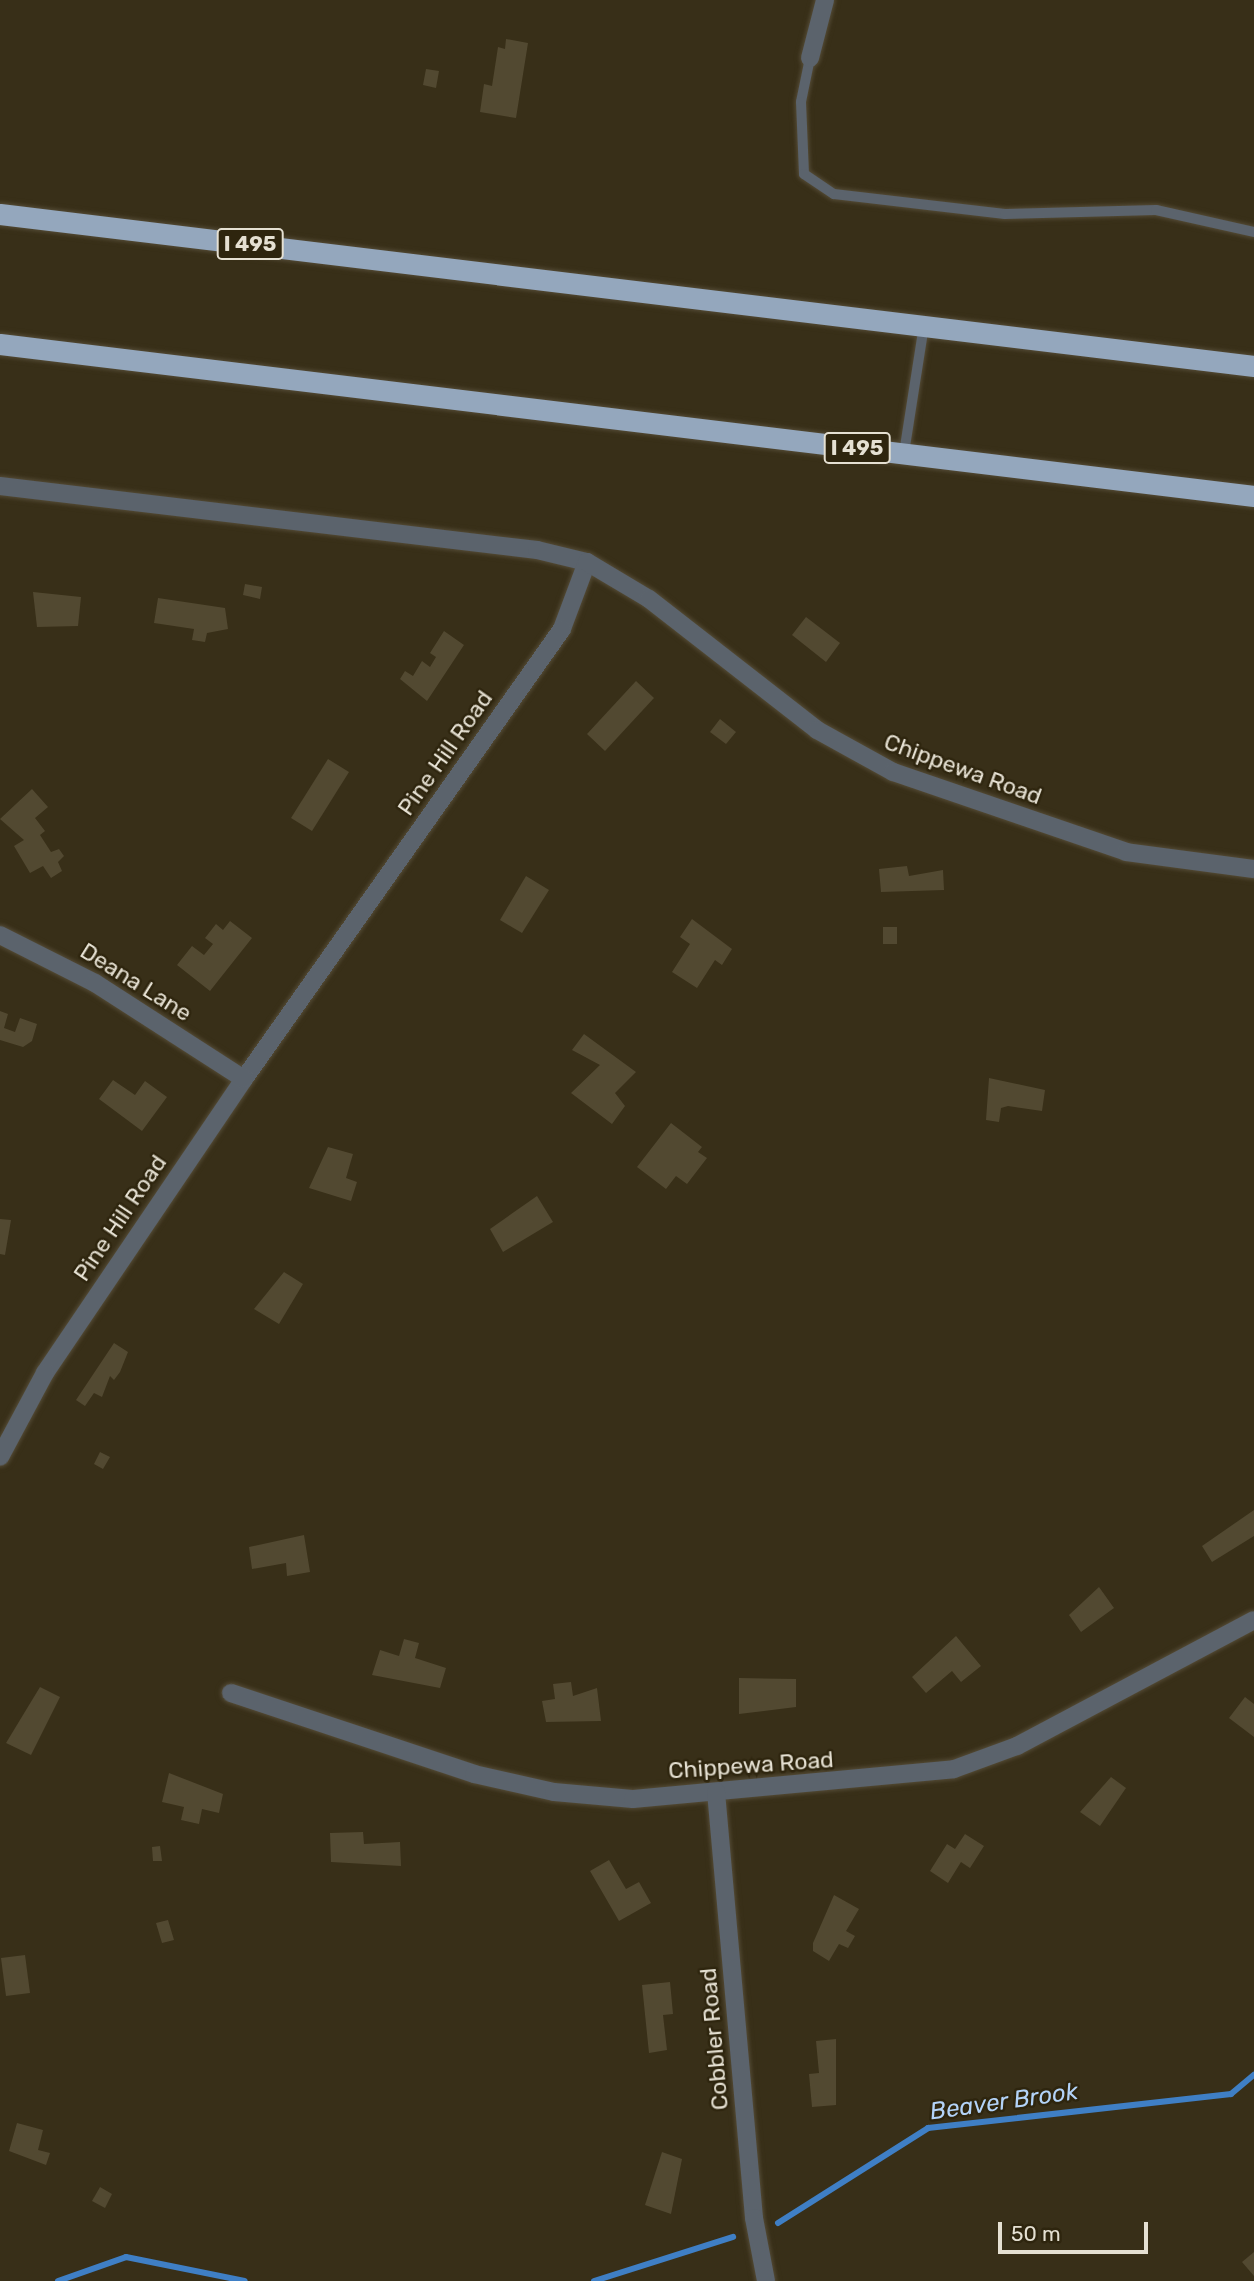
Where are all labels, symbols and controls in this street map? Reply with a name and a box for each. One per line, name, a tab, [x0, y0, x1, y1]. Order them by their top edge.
road number: I 495	[215, 226, 285, 262]
road number: I 495	[822, 430, 892, 466]
street label: Pine Hill Road	[392, 685, 498, 821]
street label: Chippewa Road	[880, 728, 1046, 810]
street label: Deana Lane	[75, 937, 197, 1027]
street label: Pine Hill Road	[68, 1150, 172, 1286]
street label: Chippewa Road	[667, 1745, 835, 1785]
street label: Cobbler Road	[694, 1966, 734, 2112]
water label: Beaver Brook	[928, 2077, 1080, 2127]
scale bar	[1002, 2208, 1152, 2252]
text: 50 m	[1011, 2221, 1061, 2246]

